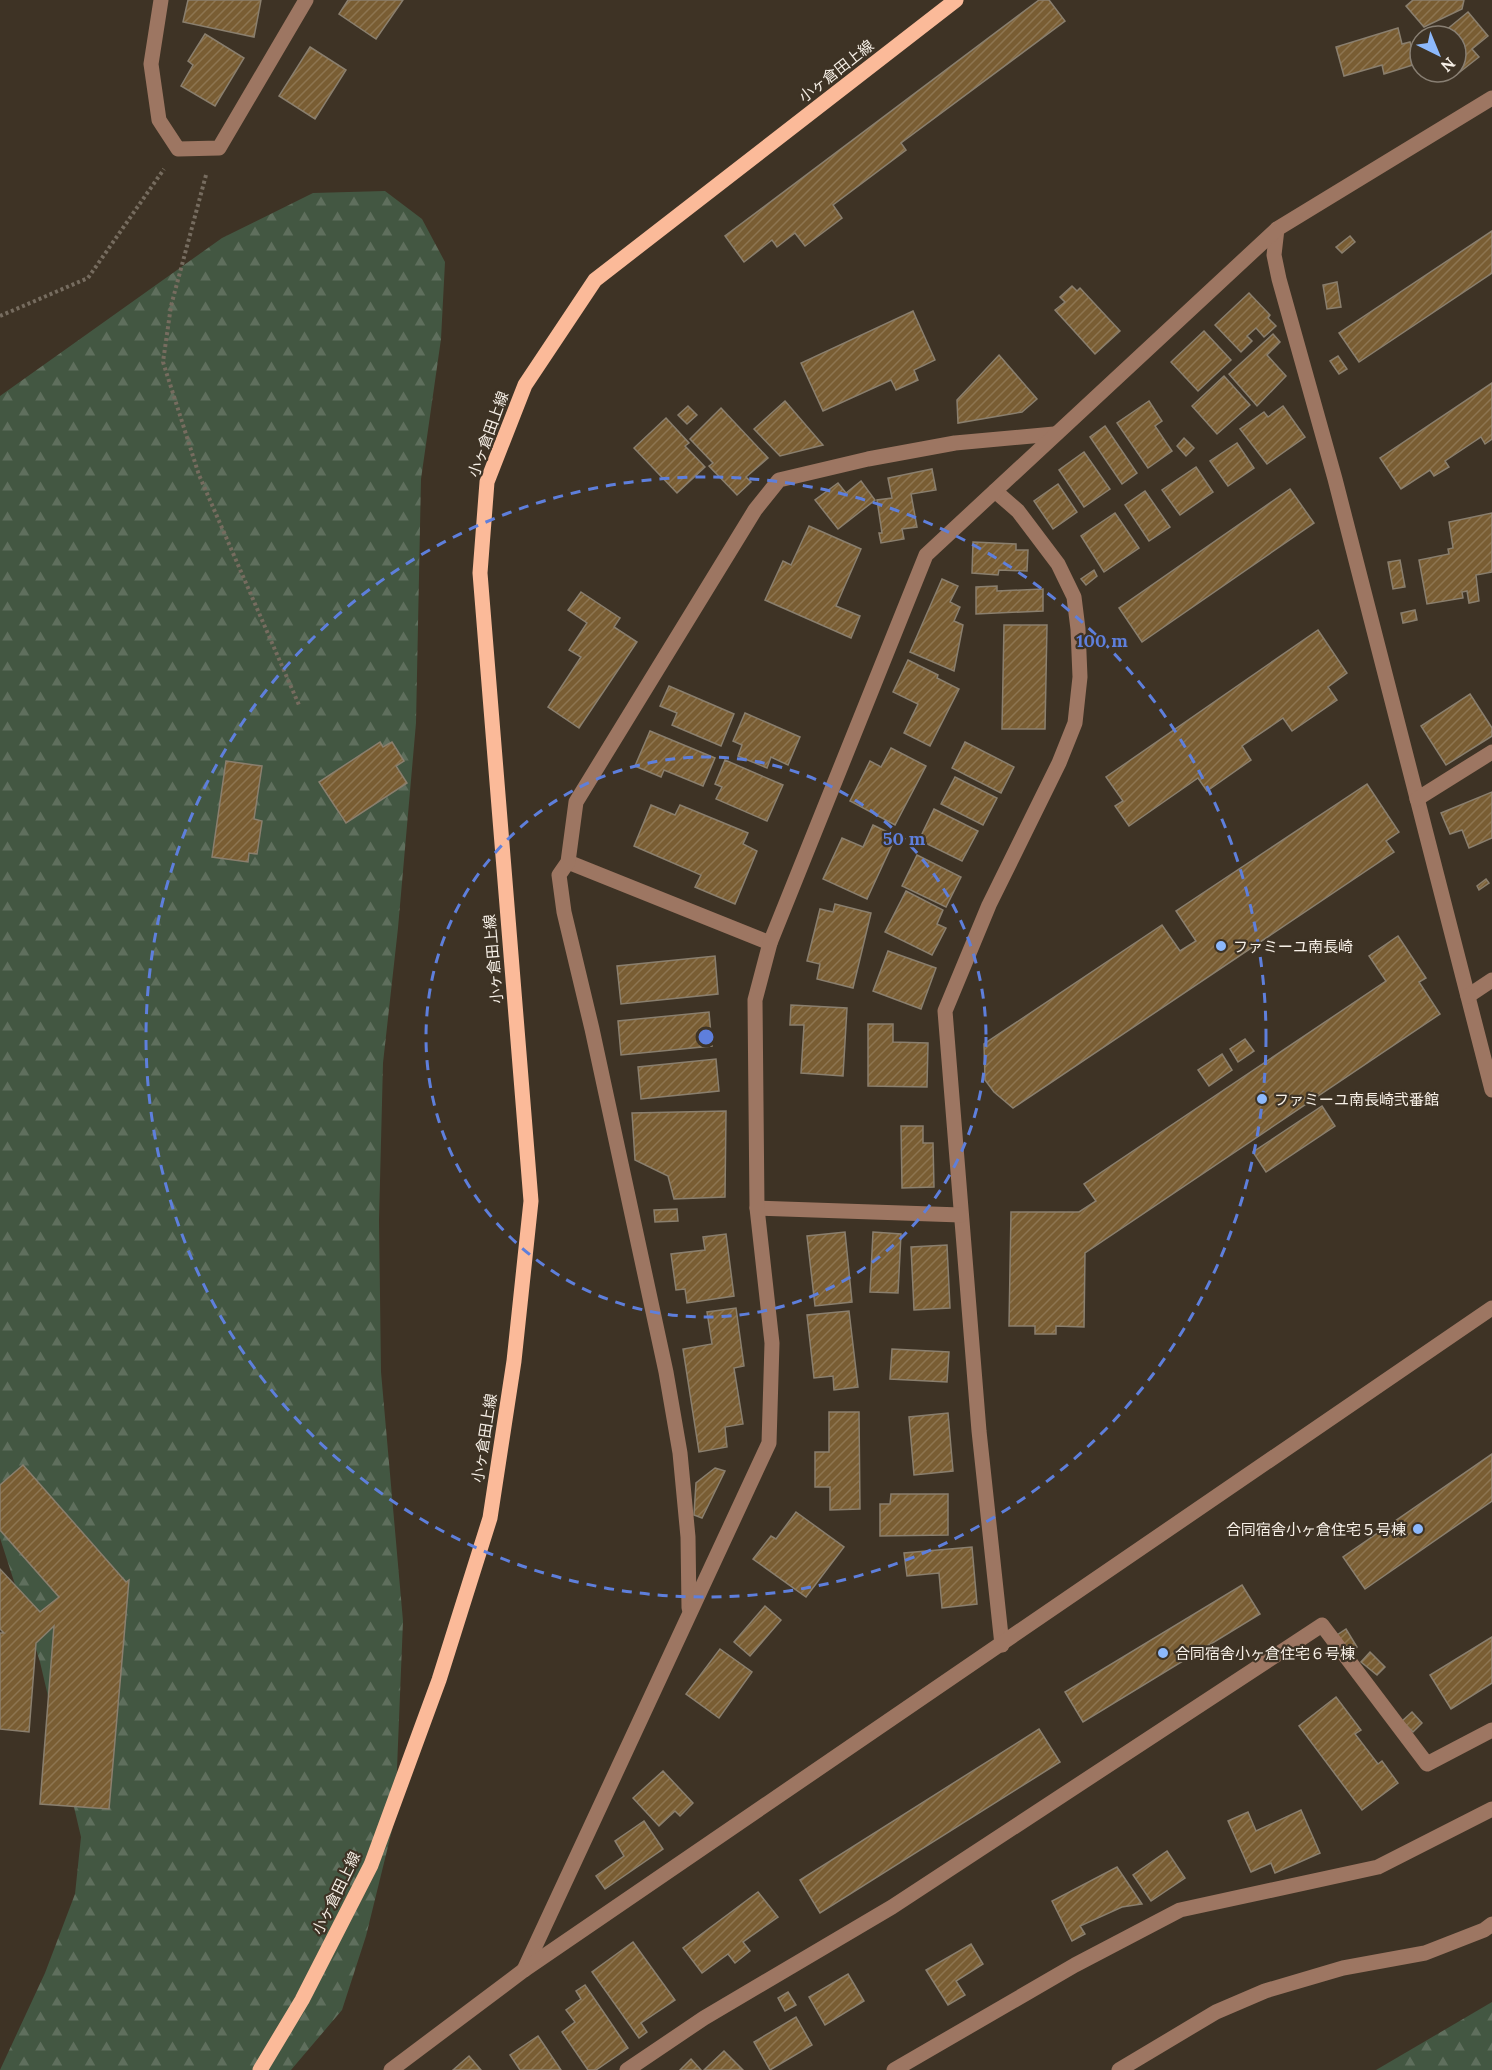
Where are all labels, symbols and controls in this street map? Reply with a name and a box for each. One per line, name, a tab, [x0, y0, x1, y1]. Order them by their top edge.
north arrow	[1408, 24, 1468, 84]
street label: 小ヶ倉田上線	[795, 36, 877, 106]
text: N	[1437, 53, 1460, 77]
street label: 小ヶ倉田上線	[464, 388, 512, 480]
text: 100 m	[1076, 629, 1128, 652]
text: 50 m	[883, 827, 926, 850]
street label: 小ヶ倉田上線	[480, 913, 506, 1005]
place label: ファミーユ南長崎	[1233, 937, 1353, 956]
marker: ファミーユ南長崎	[1214, 939, 1228, 953]
centre of rings	[696, 1027, 716, 1047]
place label: ファミーユ南長崎弐番館	[1274, 1090, 1439, 1109]
marker: ファミーユ南長崎弐番館	[1255, 1092, 1269, 1106]
street label: 小ヶ倉田上線	[468, 1392, 500, 1484]
place label: 合同宿舎小ヶ倉住宅５号棟	[1226, 1520, 1406, 1539]
marker: 合同宿舎小ヶ倉住宅５号棟	[1411, 1522, 1425, 1536]
place label: 合同宿舎小ヶ倉住宅６号棟	[1175, 1644, 1355, 1663]
marker: 合同宿舎小ヶ倉住宅６号棟	[1156, 1646, 1170, 1660]
street label: 小ヶ倉田上線	[308, 1848, 364, 1938]

